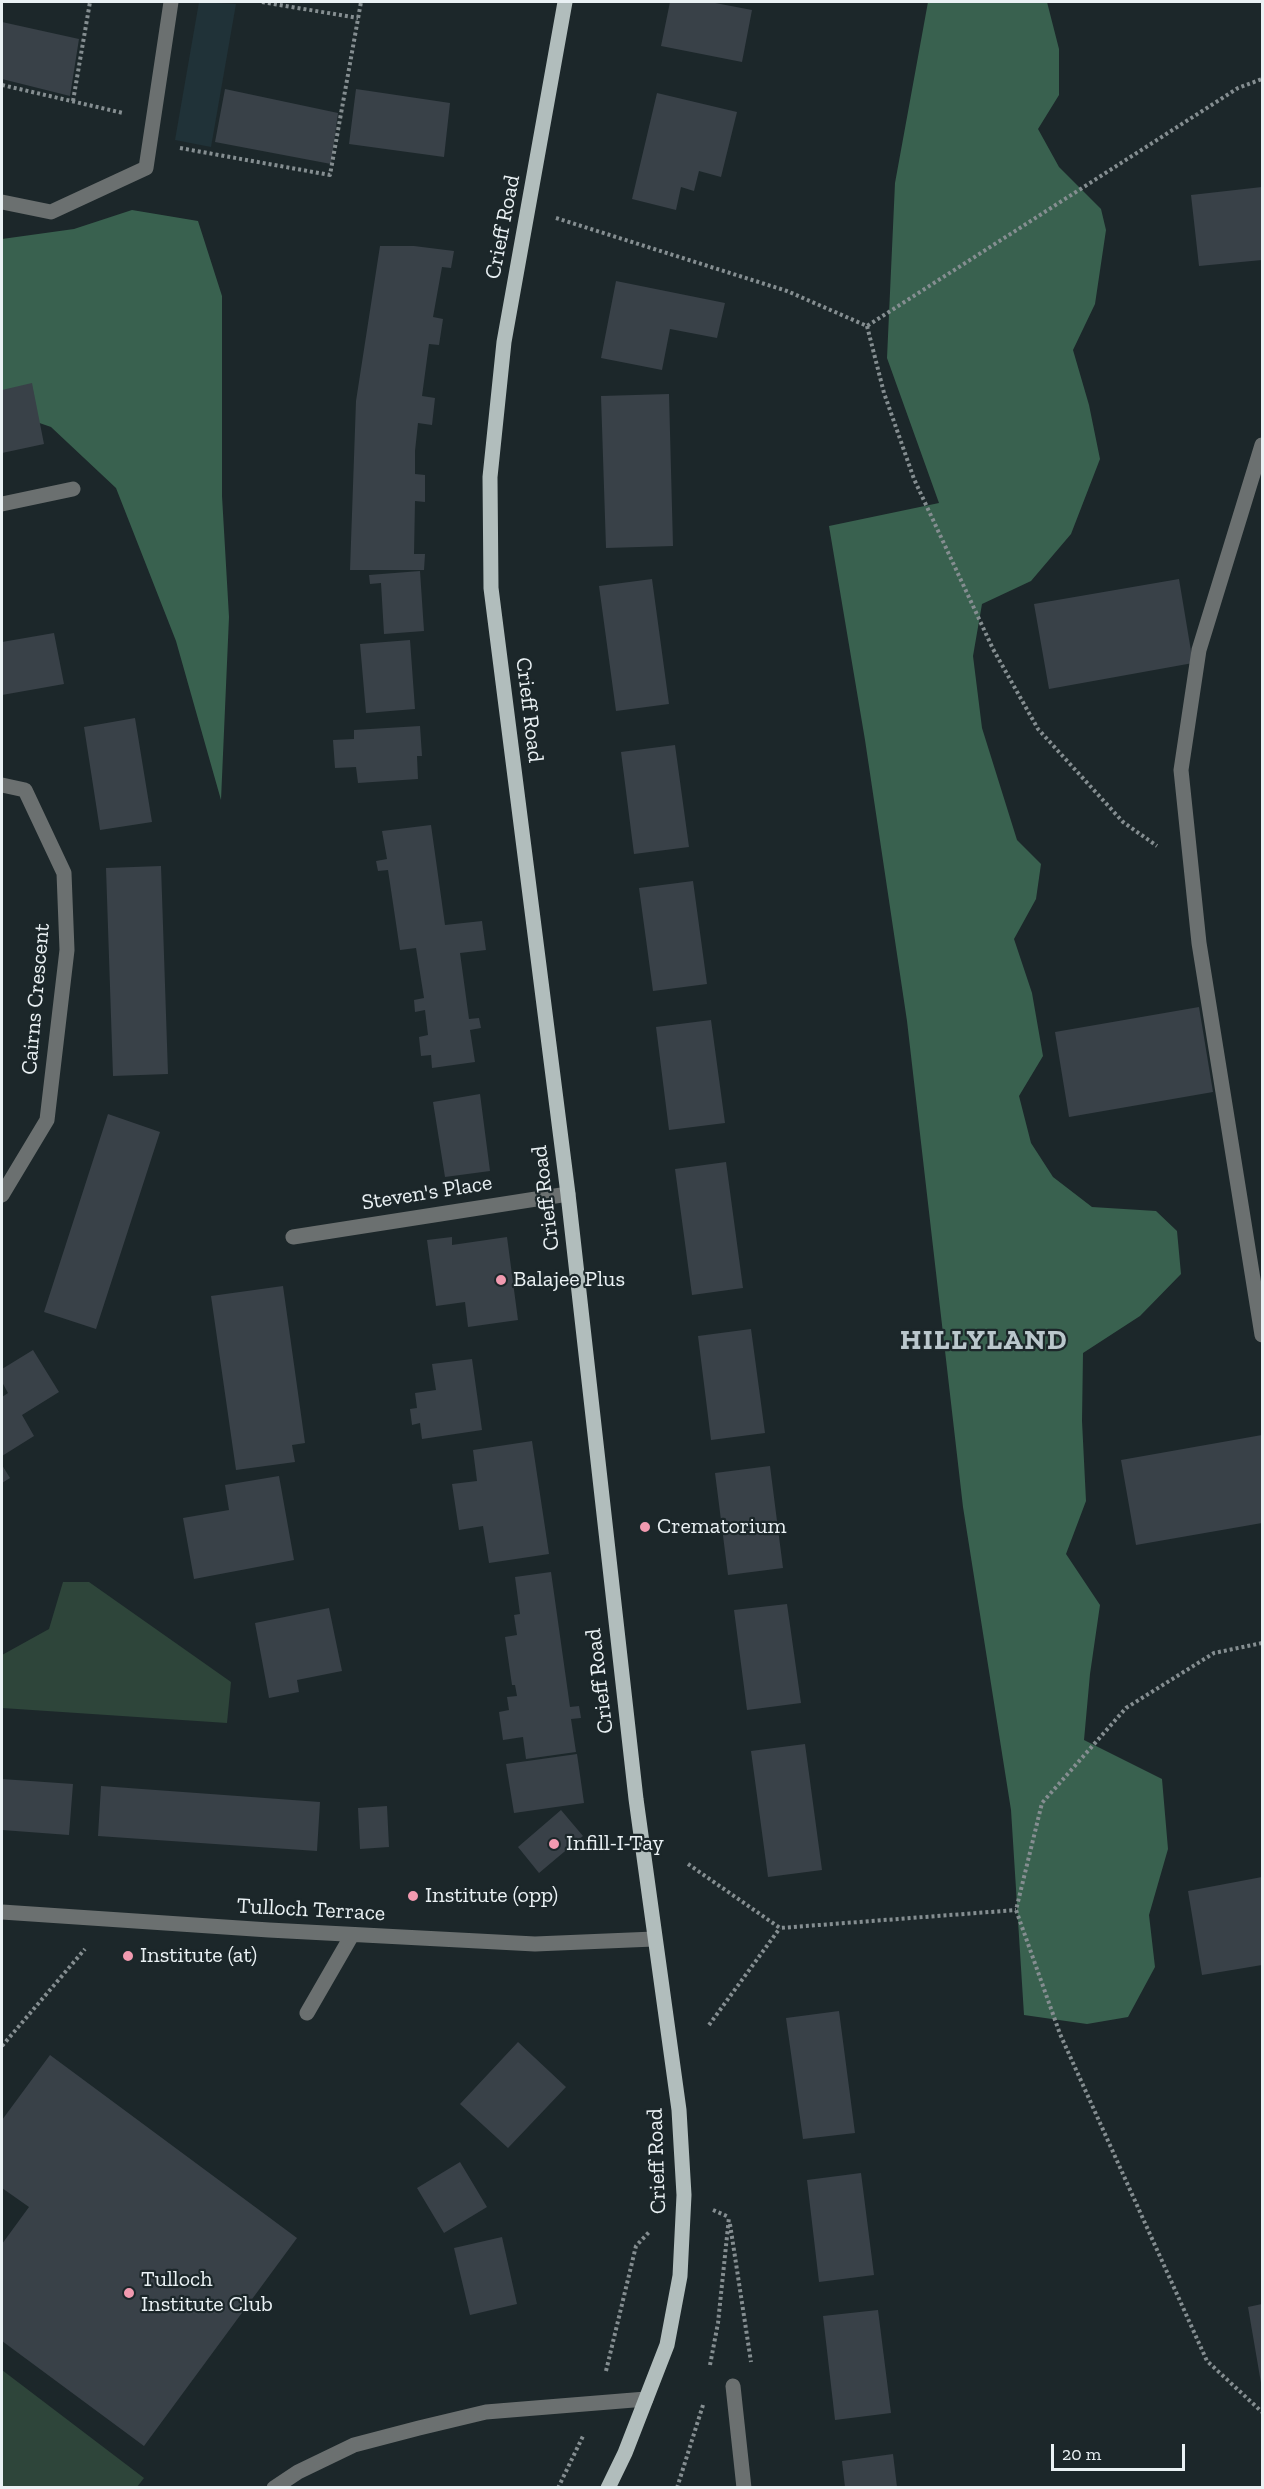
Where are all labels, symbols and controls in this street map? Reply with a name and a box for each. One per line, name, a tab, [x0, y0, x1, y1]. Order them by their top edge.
street label: Crieff Road	[480, 173, 526, 281]
street label: Crieff Road	[509, 656, 549, 764]
street label: Cairns Crescent	[16, 922, 56, 1076]
street label: Crieff Road	[526, 1144, 566, 1252]
street label: Steven's Place	[360, 1170, 494, 1216]
place label: Balajee Plus	[513, 1267, 625, 1293]
marker: Balajee Plus	[494, 1273, 508, 1287]
district label: HILLYLAND	[900, 1324, 1068, 1358]
place label: Crematorium	[657, 1514, 787, 1540]
marker: Crematorium	[638, 1520, 652, 1534]
street label: Crieff Road	[580, 1627, 620, 1735]
place label: Infill-I-Tay	[566, 1831, 664, 1857]
marker: Infill-I-Tay	[547, 1837, 561, 1851]
place label: Institute (opp)	[425, 1883, 558, 1909]
marker: Institute (opp)	[406, 1889, 420, 1903]
street label: Tulloch Terrace	[236, 1893, 386, 1927]
place label: Institute (at)	[140, 1943, 257, 1969]
marker: Institute (at)	[121, 1949, 135, 1963]
street label: Crieff Road	[642, 2108, 672, 2214]
place label: Tulloch Institute Club	[141, 2267, 273, 2318]
marker: Tulloch Institute Club	[122, 2286, 136, 2300]
scale bar	[1054, 2432, 1188, 2470]
text: 20 m	[1062, 2443, 1101, 2465]

